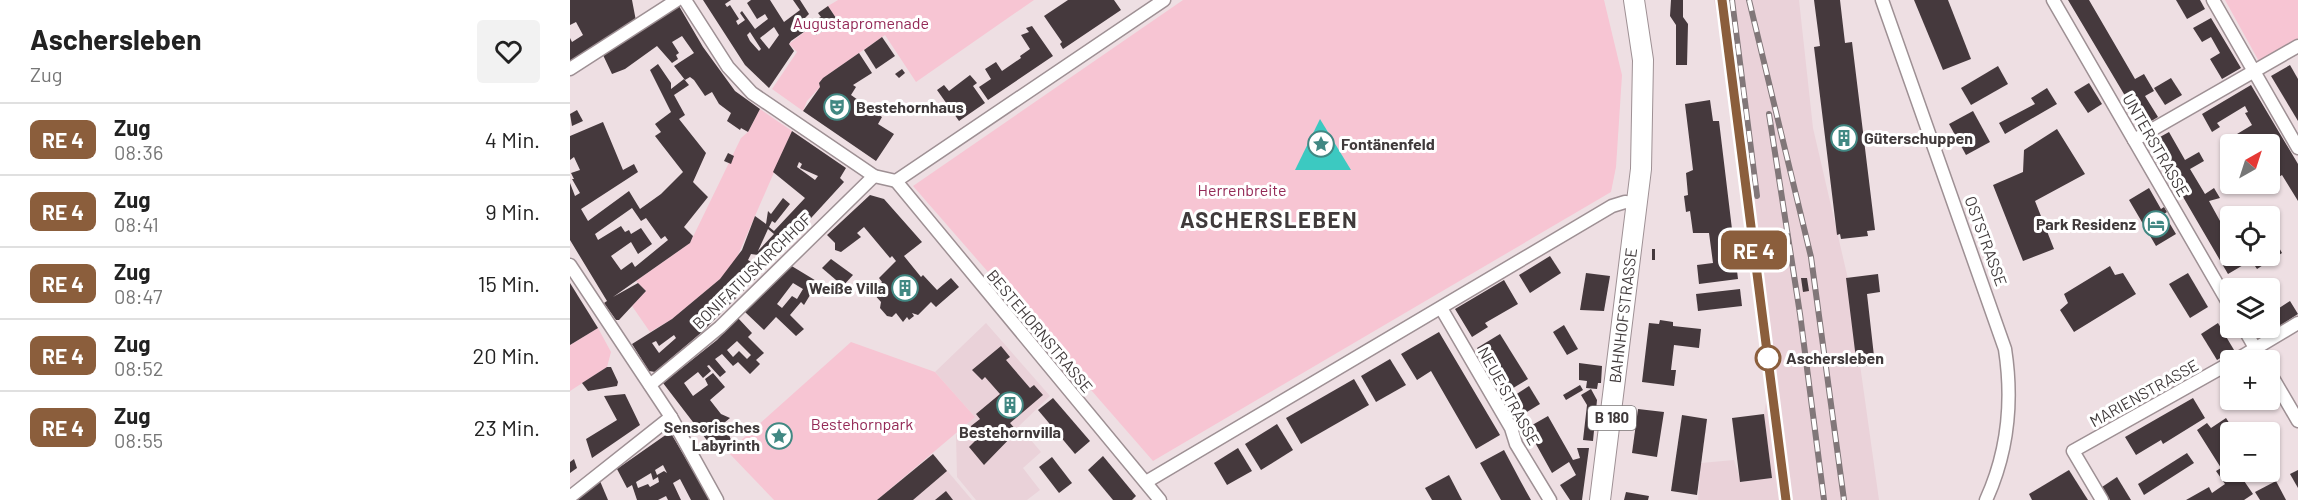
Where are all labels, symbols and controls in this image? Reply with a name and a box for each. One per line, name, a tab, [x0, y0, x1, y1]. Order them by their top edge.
park label: Augustapromenade	[793, 13, 929, 32]
button: heart	[477, 20, 540, 83]
text: Aschersleben	[30, 22, 201, 56]
text: Zug	[30, 62, 62, 86]
street label: UNTERSTRASSE	[2119, 90, 2194, 200]
theatre icon: Bestehornhaus	[822, 92, 852, 122]
place label: Bestehornhaus	[856, 97, 964, 116]
text: Zug	[114, 114, 151, 140]
building icon: Güterschuppen	[1829, 123, 1859, 153]
text: 4 Min.	[485, 126, 540, 152]
text: RE 4	[42, 127, 84, 152]
place label: Güterschuppen	[1864, 128, 1973, 147]
place icon: Fontänenfeld	[1306, 129, 1336, 159]
place label: Fontänenfeld	[1341, 134, 1435, 153]
north arrow	[2220, 134, 2280, 194]
map controls	[2220, 134, 2280, 482]
text: 08:36	[114, 140, 163, 164]
park label: Herrenbreite	[1198, 180, 1286, 199]
text: Zug	[114, 186, 151, 212]
street label: OSTSTRASSE	[1961, 193, 2011, 288]
text: 9 Min.	[485, 198, 540, 224]
text: RE 4	[42, 199, 84, 224]
district label: ASCHERSLEBEN	[1180, 206, 1358, 232]
button: locate	[2220, 206, 2280, 266]
street label: BONIFATIUSKIRCHHOF	[688, 209, 815, 332]
hotel icon: Park Residenz	[2141, 209, 2171, 239]
text: 08:41	[114, 212, 159, 236]
place label: Park Residenz	[2036, 214, 2136, 233]
line badge: RE 4	[1712, 230, 1796, 270]
text: RE 4	[1733, 238, 1775, 263]
street label: BAHNHOFSTRASSE	[1605, 247, 1640, 384]
text: Zug	[114, 258, 151, 284]
street label: BESTEHORNSTRASSE	[983, 265, 1097, 396]
text: 15 Min.	[478, 270, 540, 296]
text: RE 4	[42, 271, 84, 296]
building icon: Weiße Villa	[890, 273, 920, 303]
place label: Weiße Villa	[809, 278, 886, 297]
button: layers	[2220, 278, 2280, 338]
text: 08:47	[114, 284, 162, 308]
text: Zug	[114, 330, 151, 356]
text: 20 Min.	[473, 342, 540, 368]
text: RE 4	[42, 343, 84, 368]
street label: NEUE STRASSE	[1475, 343, 1544, 448]
marker: Aschersleben	[1755, 345, 1781, 371]
place label: Aschersleben	[1786, 348, 1884, 367]
button: +	[2220, 350, 2280, 410]
street label: MARIENSTRASSE	[2086, 355, 2202, 430]
text: 08:52	[114, 356, 164, 380]
building icon: Bestehornvilla	[995, 390, 1025, 420]
text: Zug	[114, 402, 151, 428]
road number: B 180	[1588, 406, 1636, 430]
text: 23 Min.	[474, 414, 540, 440]
park label: Bestehornpark	[811, 414, 913, 433]
text: RE 4	[42, 415, 84, 440]
place label: Sensorisches Labyrinth	[664, 417, 760, 454]
place icon: Sensorisches Labyrinth	[764, 421, 794, 451]
place label: Bestehornvilla	[959, 422, 1061, 441]
button: −	[2220, 422, 2280, 482]
text: 08:55	[114, 428, 163, 452]

